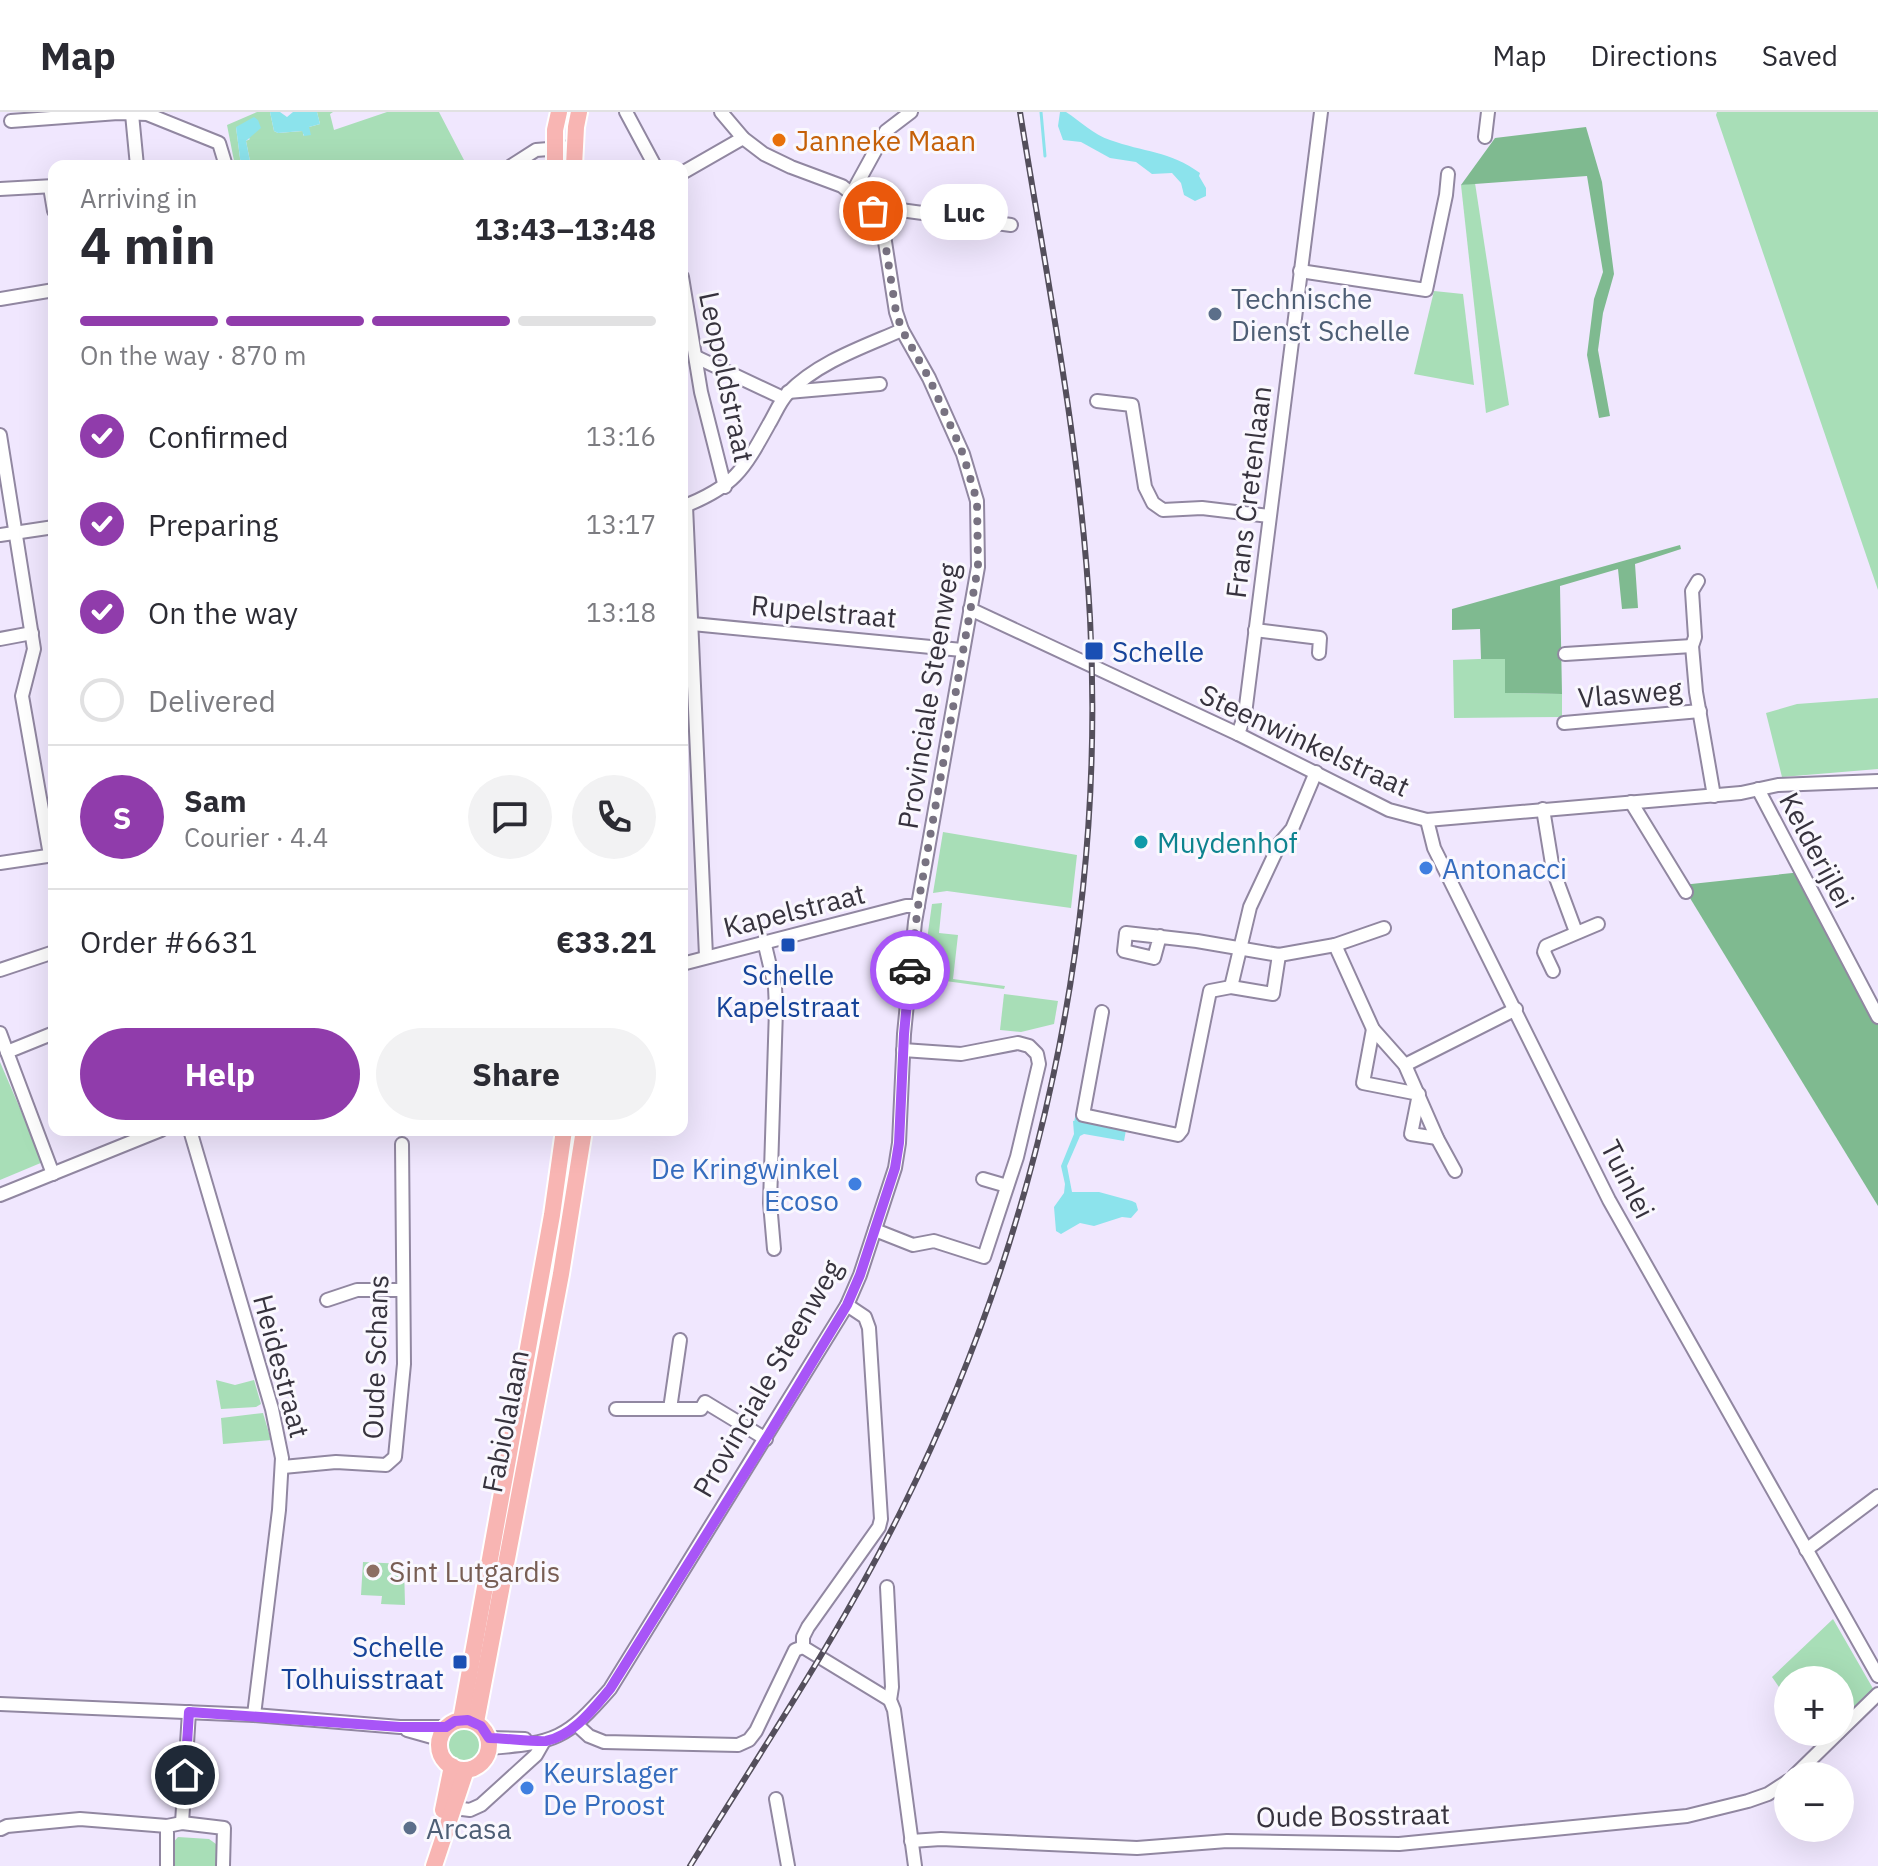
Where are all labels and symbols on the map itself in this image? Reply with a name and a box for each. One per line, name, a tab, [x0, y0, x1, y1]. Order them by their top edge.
place label: Janneke Maan	[795, 122, 976, 159]
marker: Janneke Maan	[770, 131, 788, 149]
pin	[839, 177, 907, 245]
callout: Luc	[921, 183, 1009, 239]
place label: Technische Dienst Schelle	[1231, 280, 1410, 349]
street label: Leopoldstraat	[691, 288, 763, 466]
marker: Technische Dienst Schelle	[1206, 305, 1224, 323]
street label: Frans Cretenlaan	[1217, 384, 1279, 600]
street label: Provinciale Steenweg	[889, 560, 967, 832]
street label: Rupelstraat	[750, 586, 898, 636]
place label: Schelle	[1112, 633, 1204, 670]
marker: Schelle	[1083, 640, 1105, 662]
street label: Vlasweg	[1576, 670, 1684, 716]
street label: Steenwinkelstraat	[1194, 675, 1416, 805]
street label: Kelderijlei	[1771, 786, 1863, 914]
place label: Muydenhof	[1157, 824, 1297, 861]
marker: Muydenhof	[1132, 833, 1150, 851]
place label: Antonacci	[1442, 850, 1567, 887]
marker: Antonacci	[1417, 859, 1435, 877]
street label: Kapelstraat	[719, 875, 869, 945]
courier	[870, 930, 950, 1010]
marker: Schelle Kapelstraat	[779, 936, 797, 954]
place label: Schelle Kapelstraat	[716, 956, 860, 1025]
street label: Tuinlei	[1593, 1133, 1663, 1225]
place label: De Kringwinkel Ecoso	[651, 1150, 839, 1219]
marker: De Kringwinkel Ecoso	[846, 1175, 864, 1193]
street label: Provinciale Steenweg	[684, 1252, 850, 1504]
street label: Oude Schans	[354, 1274, 396, 1440]
street label: Heidestraat	[245, 1290, 319, 1442]
street label: Fabiolalaan	[473, 1347, 537, 1495]
place label: Sint Lutgardis	[389, 1553, 560, 1590]
marker: Sint Lutgardis	[364, 1562, 382, 1580]
place label: Schelle Tolhuisstraat	[281, 1628, 444, 1697]
marker: Schelle Tolhuisstraat	[451, 1653, 469, 1671]
pin	[151, 1741, 219, 1809]
place label: Keurslager De Proost	[543, 1754, 678, 1823]
marker: Keurslager De Proost	[518, 1779, 536, 1797]
street label: Oude Bosstraat	[1255, 1795, 1451, 1835]
place label: Arcasa	[426, 1810, 512, 1847]
marker: Arcasa	[401, 1819, 419, 1837]

